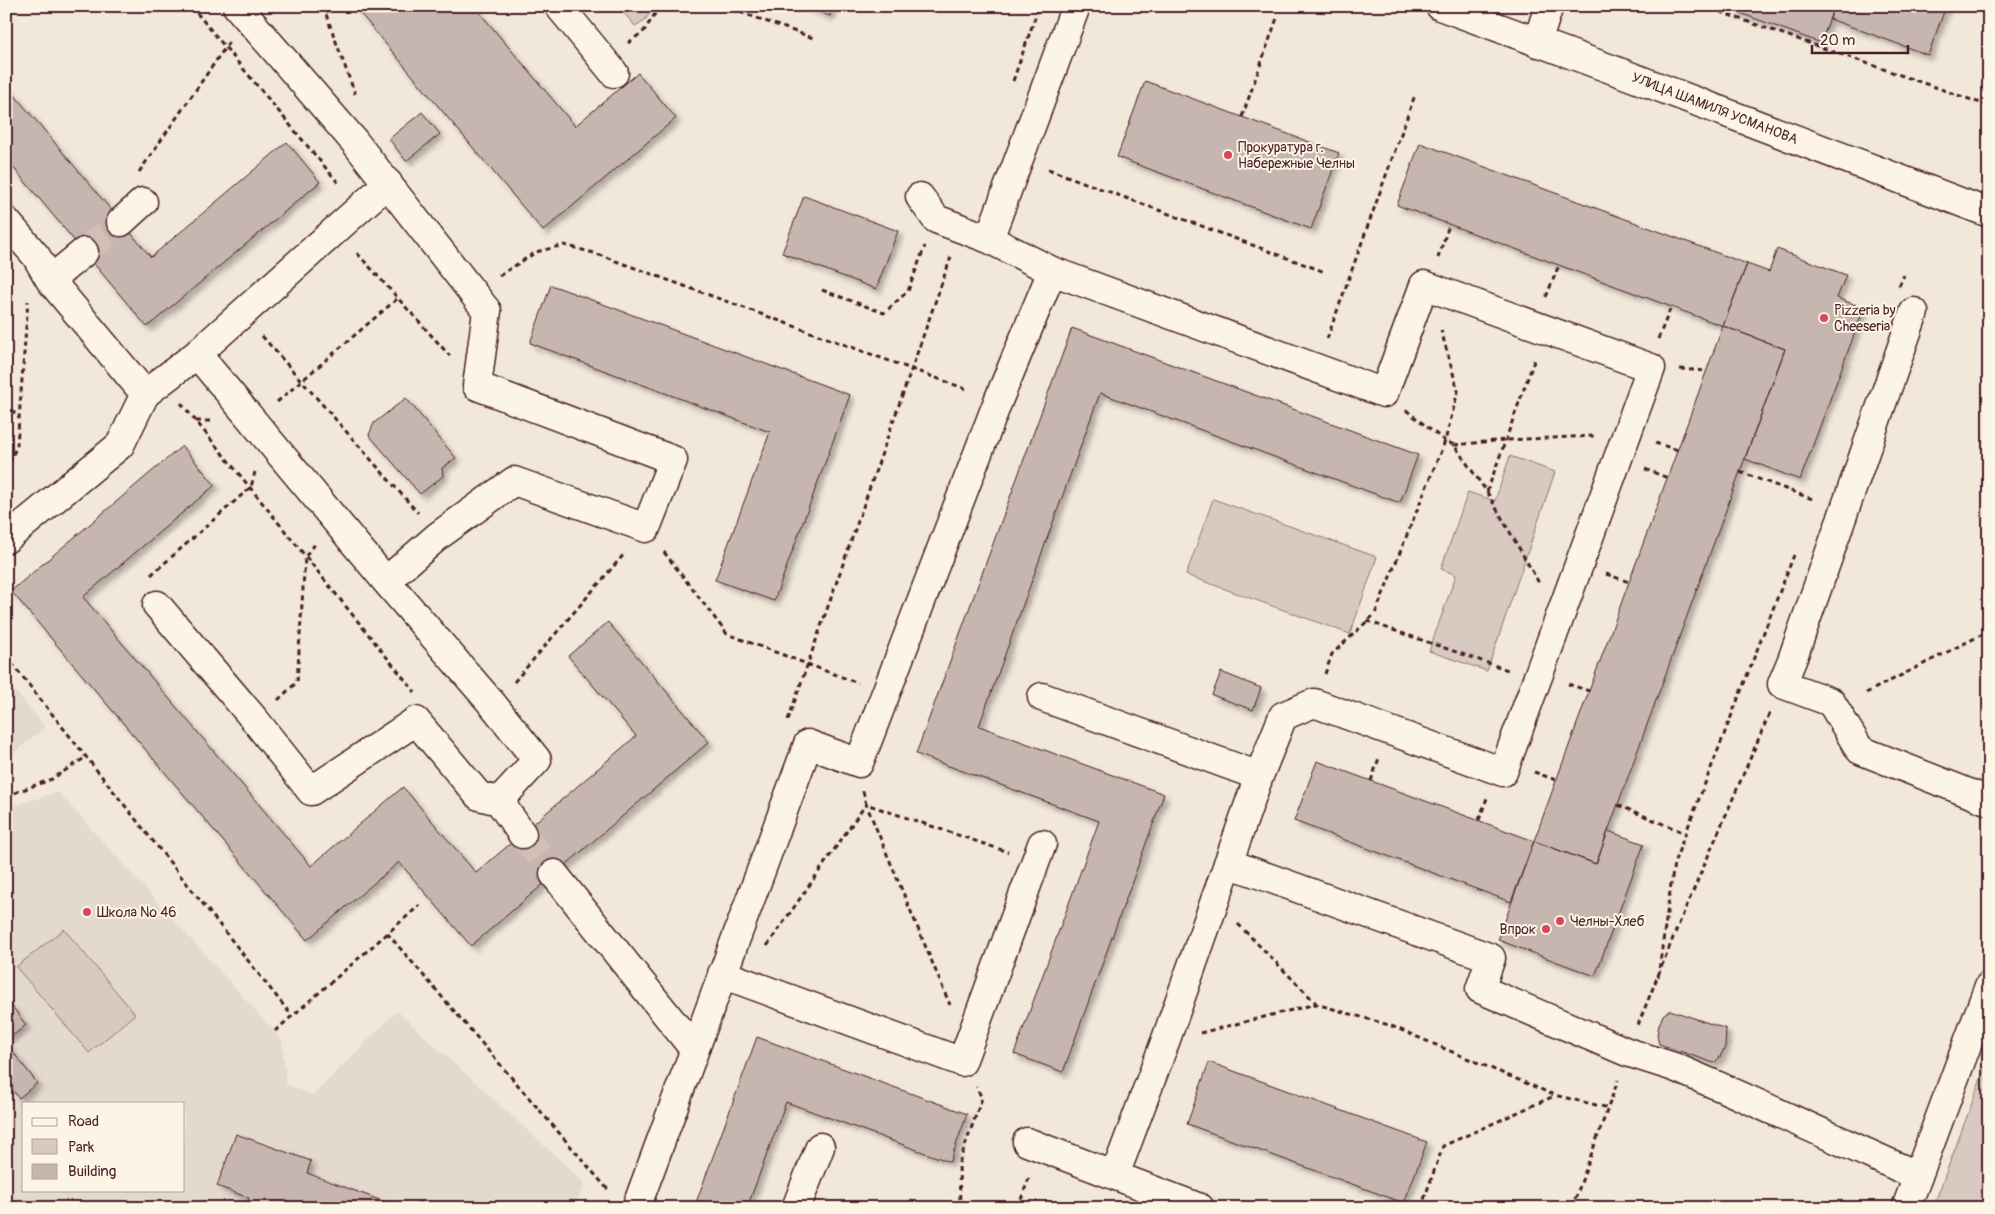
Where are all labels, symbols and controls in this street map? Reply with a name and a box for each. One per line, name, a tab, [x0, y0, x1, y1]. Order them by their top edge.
scale bar	[1812, 22, 1909, 54]
text: 20 m	[1820, 31, 1855, 50]
street label: УЛИЦА ШАМИЛЯ УСМАНОВА	[1629, 69, 1800, 148]
place label: Прокуратура г. Набережные Челны	[1238, 139, 1355, 172]
marker: Прокуратура г. Набережные Челны	[1222, 149, 1234, 161]
place label: Pizzeria by Cheeseria	[1834, 302, 1896, 335]
marker: Pizzeria by Cheeseria	[1818, 312, 1830, 324]
place label: Школа № 46	[97, 904, 176, 921]
marker: Школа № 46	[81, 906, 93, 918]
place label: Челны-Хлеб	[1570, 913, 1644, 930]
marker: Челны-Хлеб	[1554, 915, 1566, 927]
place label: Впрок	[1500, 921, 1536, 938]
marker: Впрок	[1540, 923, 1552, 935]
legend	[22, 1102, 185, 1192]
text: Road	[68, 1112, 99, 1131]
text: Park	[68, 1138, 95, 1157]
text: Building	[68, 1162, 116, 1181]

